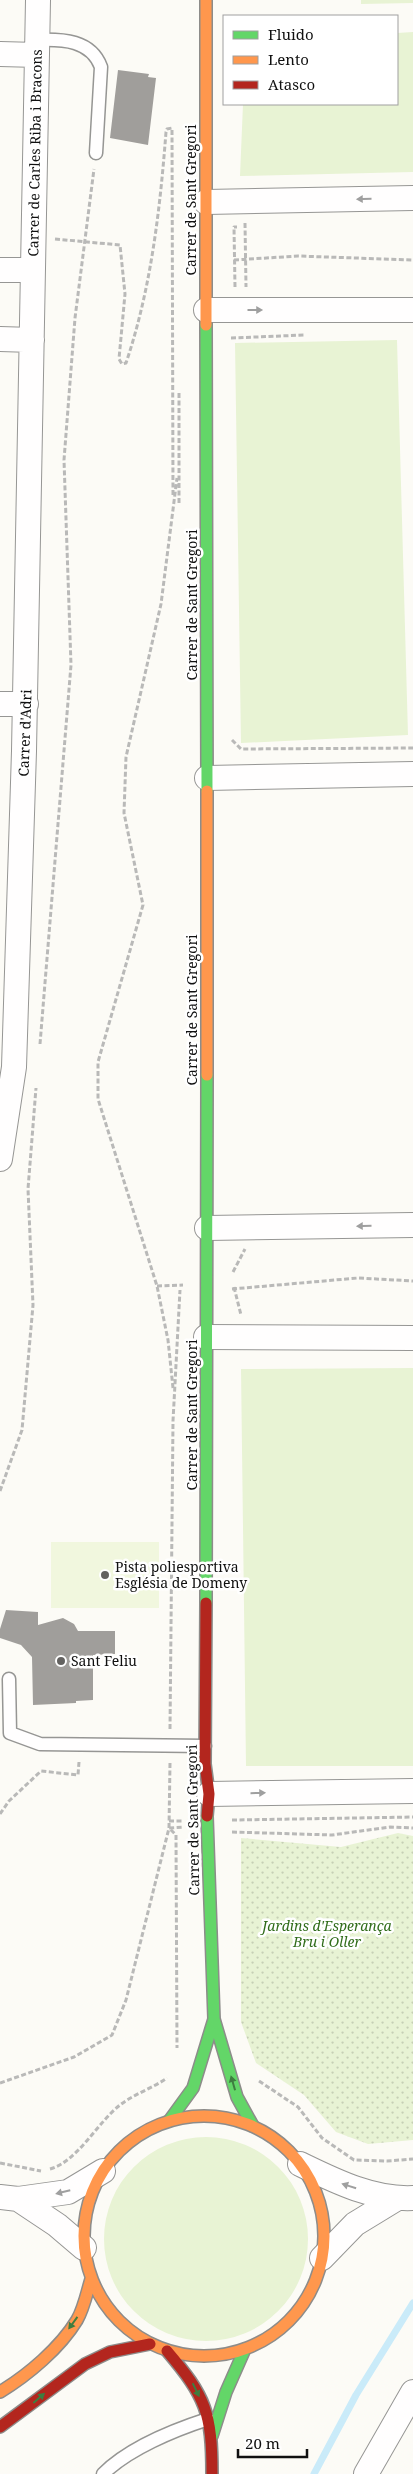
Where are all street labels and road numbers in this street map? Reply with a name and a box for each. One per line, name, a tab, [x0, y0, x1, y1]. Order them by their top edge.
street label: Carrer de Carles Riba i Bracons	[23, 49, 46, 257]
street label: Carrer de Sant Gregori	[181, 124, 200, 275]
street label: Carrer de Sant Gregori	[182, 529, 201, 680]
street label: Carrer d'Adri	[13, 689, 36, 777]
street label: Carrer de Sant Gregori	[182, 934, 201, 1085]
street label: Carrer de Sant Gregori	[182, 1339, 201, 1490]
street label: Carrer de Sant Gregori	[182, 1744, 203, 1896]

